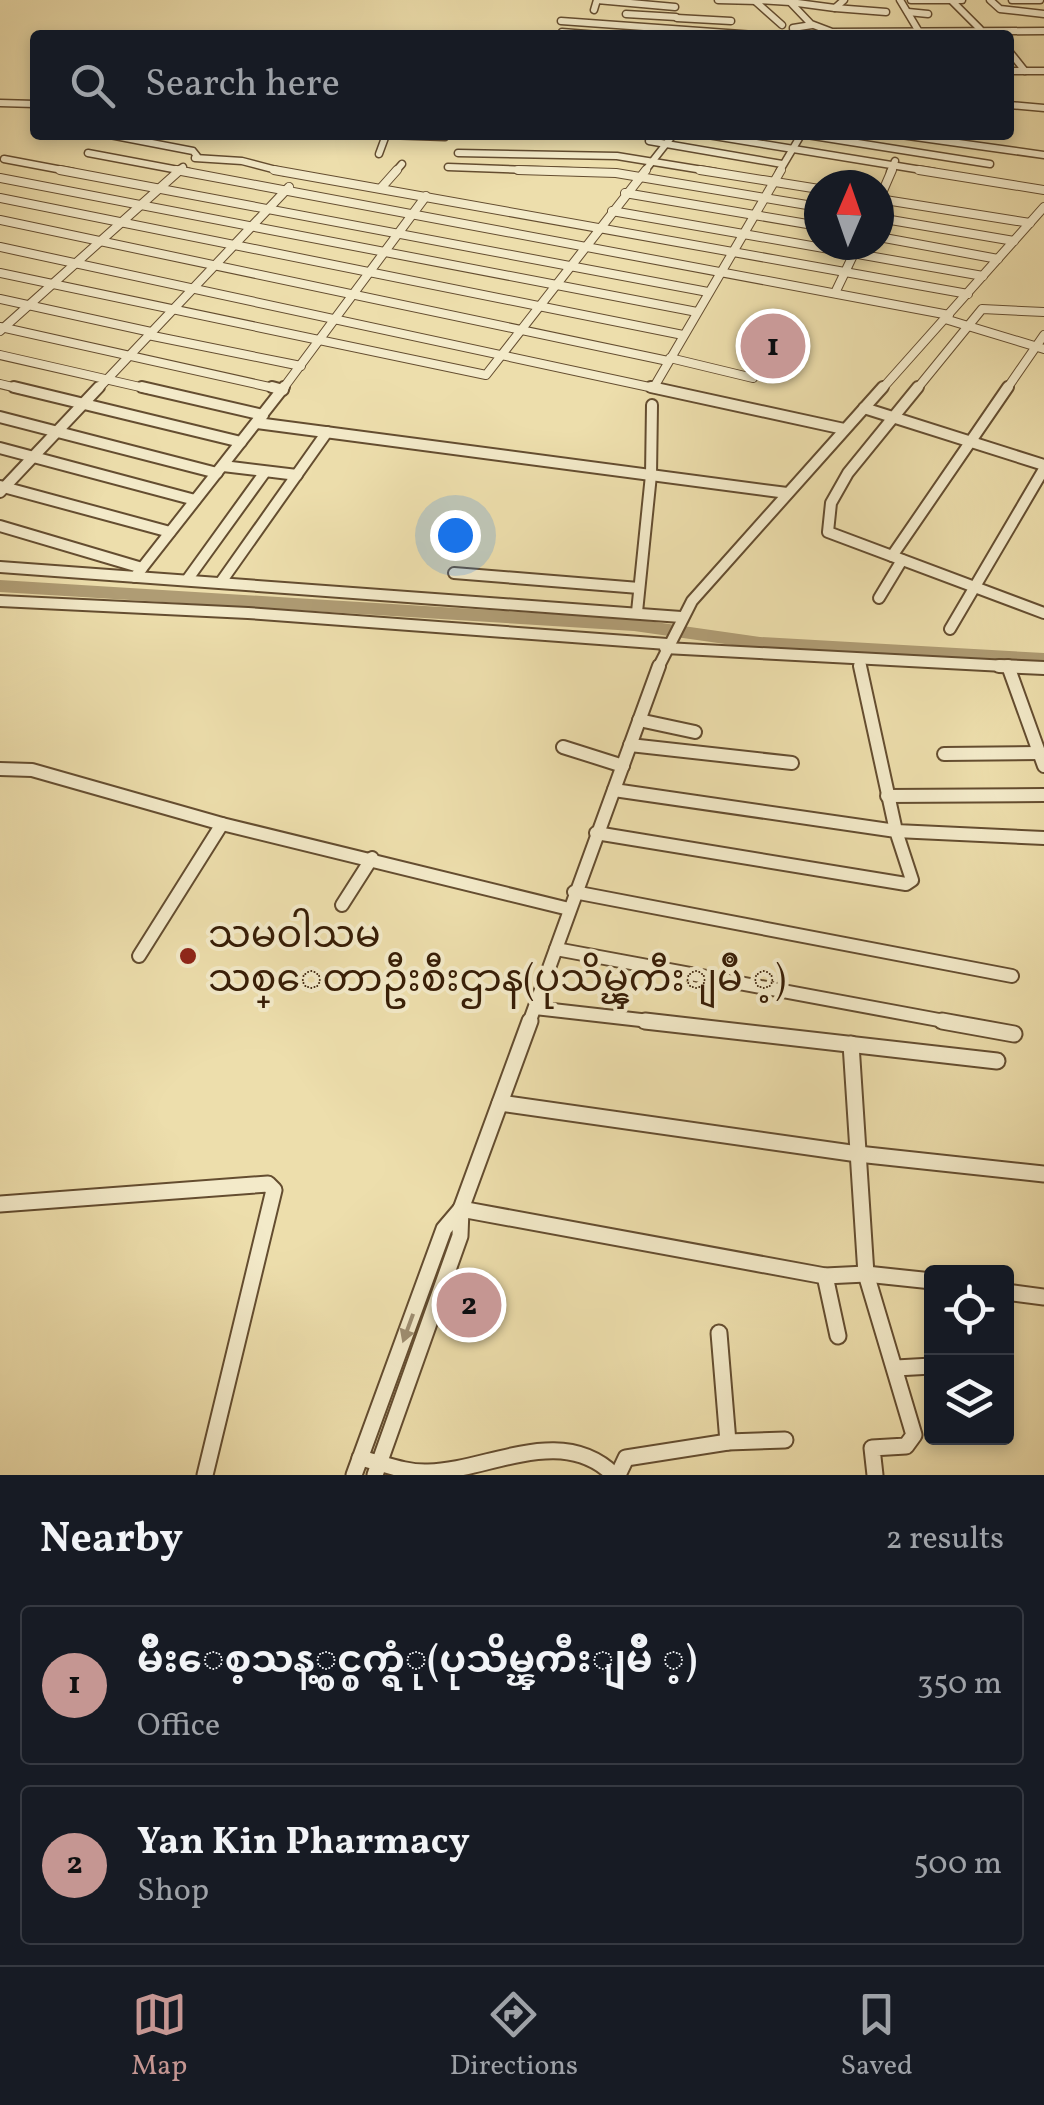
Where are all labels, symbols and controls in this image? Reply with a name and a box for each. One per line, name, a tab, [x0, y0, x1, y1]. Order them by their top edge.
search box	[30, 30, 1014, 140]
icon: search	[65, 58, 120, 113]
text: Search here	[145, 59, 340, 112]
north arrow	[804, 170, 894, 260]
pin: 1	[740, 308, 806, 384]
your location	[430, 510, 481, 561]
place label: သမဝါသမ သစ္ေတာဦးစီးဌာန(ပုသိမ္ၾကီးျမိဳ ့)	[208, 908, 786, 1009]
marker: သမဝါသမ သစ္ေတာဦးစီးဌာန(ပုသိမ္ၾကီးျမိဳ ့)	[177, 945, 199, 967]
map controls	[924, 1265, 1014, 1445]
button: locate	[924, 1265, 1014, 1355]
pin: 2	[436, 1268, 502, 1342]
one-way arrow	[400, 1314, 415, 1344]
button: layers	[924, 1355, 1014, 1445]
text: Nearby	[40, 1511, 183, 1570]
text: 2 results	[886, 1518, 1004, 1562]
text: မ်ိဳးေစ့သန့္စင္စက္ရံု(ပုသိမ္ၾကီးျမိဳ ့)	[137, 1636, 697, 1689]
text: 1	[68, 1663, 81, 1707]
text: 350 m	[917, 1663, 1002, 1707]
text: Office	[137, 1705, 220, 1749]
text: Yan Kin Pharmacy	[137, 1817, 470, 1870]
text: 2	[66, 1843, 83, 1887]
text: 500 m	[913, 1843, 1002, 1887]
text: Shop	[137, 1870, 209, 1914]
tab: Map	[131, 1987, 187, 2086]
tab: Directions	[450, 1987, 578, 2086]
tab: Saved	[841, 1987, 913, 2086]

